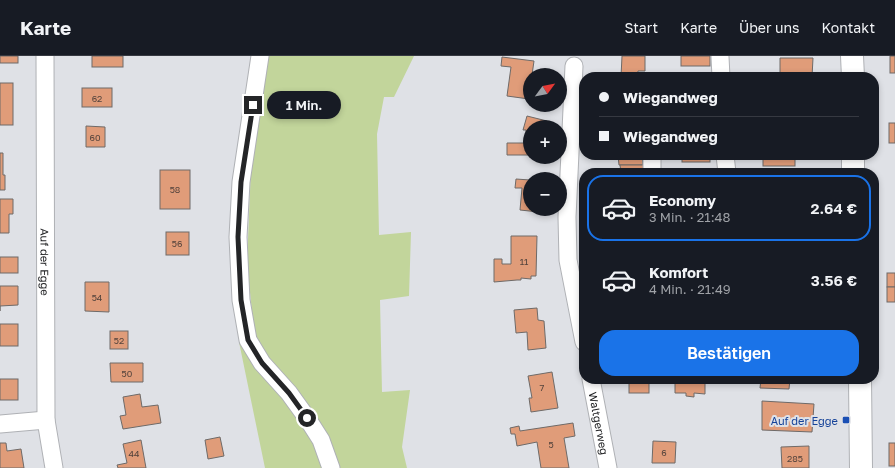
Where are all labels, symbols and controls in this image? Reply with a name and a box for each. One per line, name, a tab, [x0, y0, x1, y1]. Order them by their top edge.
text: Karte	[20, 16, 71, 39]
text: Start	[625, 19, 658, 36]
text: Karte	[680, 19, 717, 36]
text: Über uns	[739, 19, 799, 36]
text: Kontakt	[821, 19, 875, 36]
north arrow	[523, 68, 567, 112]
map controls	[523, 68, 567, 216]
text: Wiegandweg	[623, 88, 718, 106]
callout: 1 Min.	[267, 91, 341, 119]
house number: 62	[92, 93, 102, 104]
route end	[244, 96, 262, 114]
text: 1 Min.	[286, 97, 322, 113]
button: +	[523, 120, 567, 164]
text: Wiegandweg	[623, 127, 718, 145]
house number: 60	[89, 132, 101, 143]
button: −	[523, 172, 567, 216]
house number: 58	[170, 184, 180, 195]
icon: car	[601, 190, 637, 226]
text: Economy	[649, 191, 716, 209]
text: 2.64 €	[810, 199, 857, 217]
text: 3 Min. · 21:48	[649, 209, 730, 225]
street label: Auf der Egge	[39, 228, 52, 296]
house number: 56	[172, 238, 182, 249]
house number: 11	[520, 256, 529, 267]
icon: car	[601, 262, 637, 298]
text: Komfort	[649, 263, 708, 281]
text: 3.56 €	[811, 271, 857, 289]
text: 4 Min. · 21:49	[649, 281, 731, 297]
house number: 54	[92, 292, 103, 303]
button: Bestätigen	[599, 330, 859, 376]
house number: 52	[114, 335, 124, 346]
house number: 50	[122, 368, 133, 379]
house number: 7	[540, 382, 545, 393]
street label: Waltgerweg	[587, 391, 612, 456]
route start	[298, 409, 316, 427]
place label: Auf der Egge	[771, 414, 838, 427]
marker: Auf der Egge	[841, 415, 851, 425]
house number: 5	[548, 439, 554, 450]
house number: 6	[661, 447, 667, 458]
house number: 44	[129, 448, 140, 459]
house number: 285	[787, 453, 803, 464]

